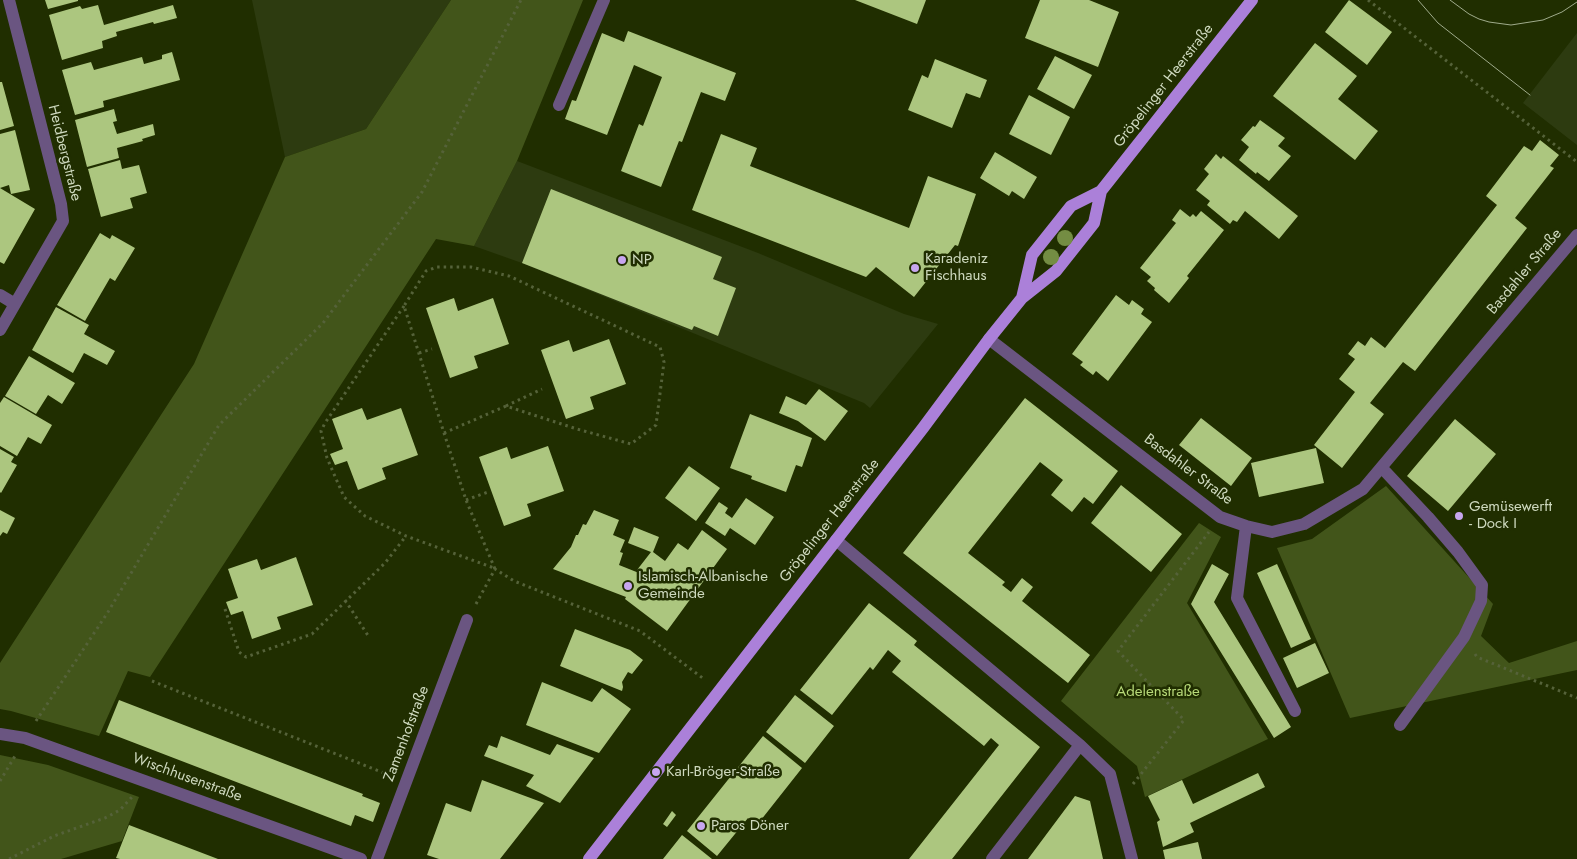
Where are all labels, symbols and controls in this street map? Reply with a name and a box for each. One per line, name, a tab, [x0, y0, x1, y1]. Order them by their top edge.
street label: Gröpelinger Heerstraße	[1110, 21, 1218, 151]
street label: Heidbergstraße	[43, 103, 85, 203]
street label: Basdahler Straße	[1484, 225, 1566, 319]
place label: Karadeniz Fischhaus	[925, 250, 988, 285]
place label: NP	[632, 251, 652, 269]
marker: NP	[616, 254, 628, 266]
marker: Karadeniz Fischhaus	[909, 262, 921, 274]
street label: Basdahler Straße	[1140, 431, 1236, 509]
street label: Gröpelinger Heerstraße	[776, 456, 884, 586]
place label: Gemüsewerft - Dock I	[1469, 498, 1552, 533]
marker: Gemüsewerft - Dock I	[1453, 510, 1465, 522]
place label: Islamisch-Albanische Gemeinde	[638, 568, 768, 603]
marker: Islamisch-Albanische Gemeinde	[622, 580, 634, 592]
park label: Adelenstraße	[1116, 683, 1200, 701]
street label: Zamenhofstraße	[380, 684, 434, 784]
street label: Wischhusenstraße	[130, 750, 244, 806]
place label: Karl-Bröger-Straße	[666, 763, 780, 781]
marker: Karl-Bröger-Straße	[650, 766, 662, 778]
place label: Paros Döner	[711, 817, 789, 835]
marker: Paros Döner	[695, 820, 707, 832]

